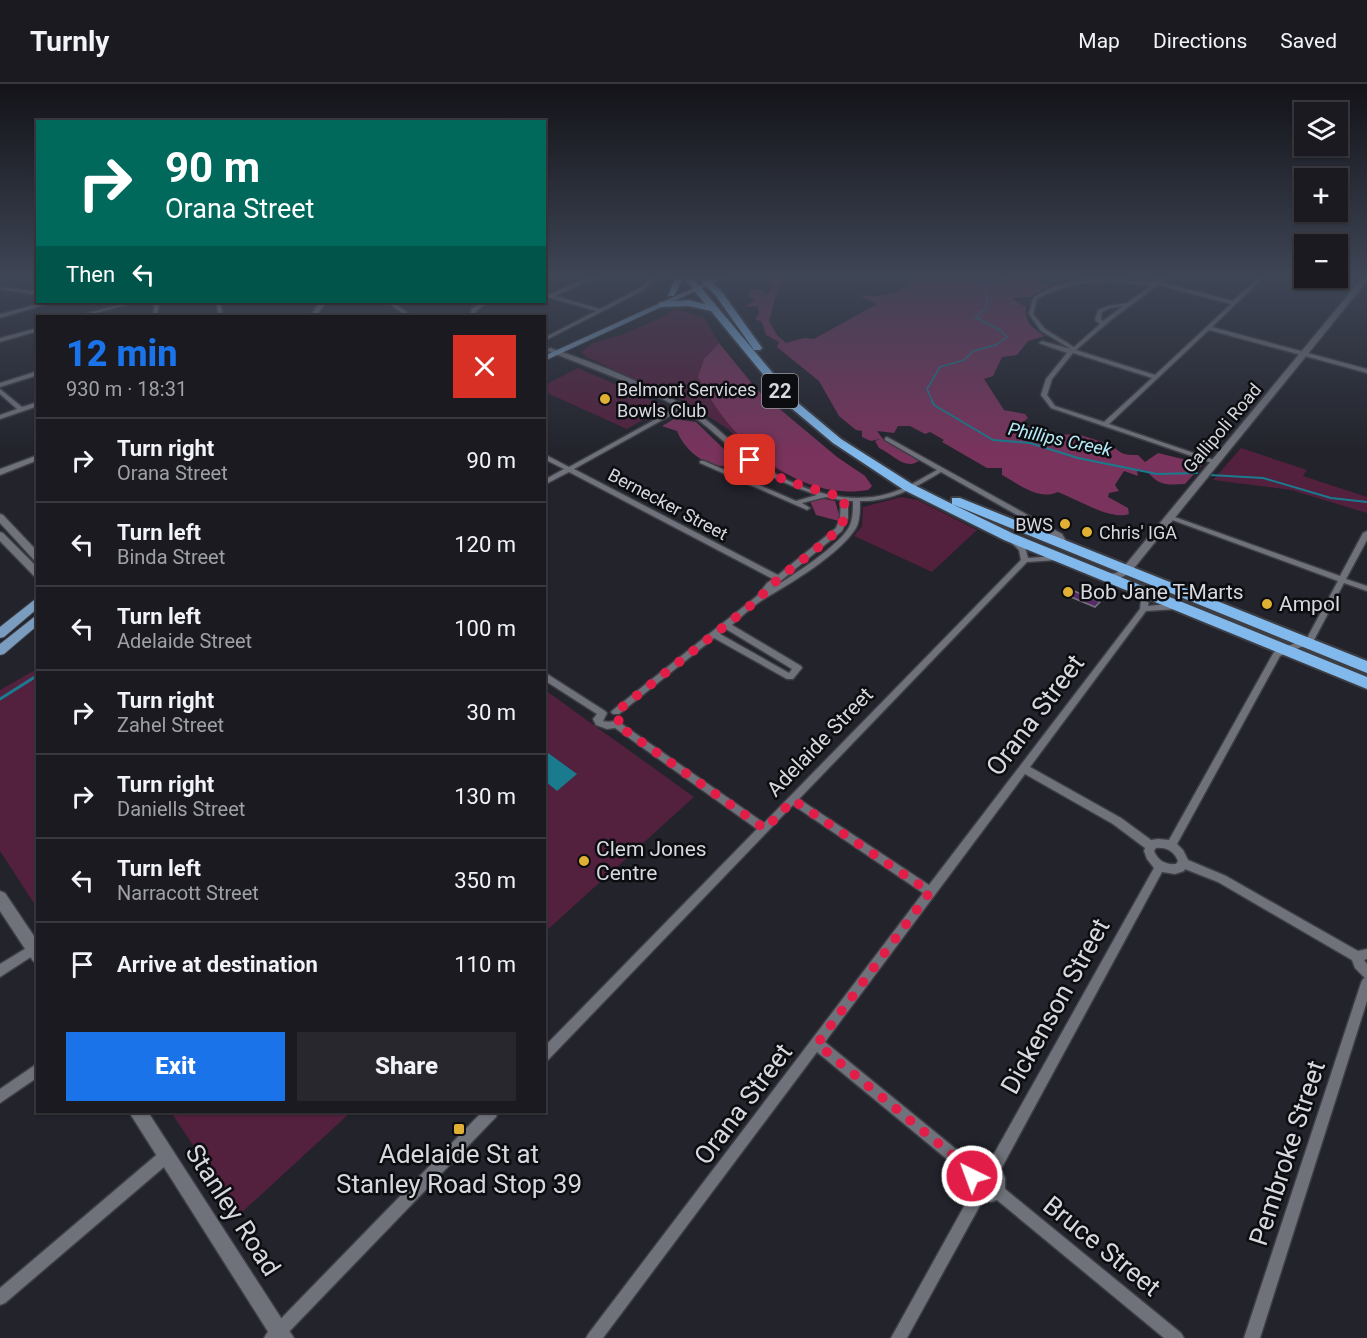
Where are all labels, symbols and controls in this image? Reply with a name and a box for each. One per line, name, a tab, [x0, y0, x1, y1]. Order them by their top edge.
text: Turnly	[30, 25, 109, 58]
text: Map	[1078, 29, 1120, 53]
text: Directions	[1153, 29, 1247, 53]
text: Saved	[1280, 29, 1337, 53]
map controls	[1294, 102, 1348, 288]
button: layers	[1294, 102, 1348, 156]
text: 90 m	[165, 143, 260, 192]
icon: right	[66, 144, 144, 222]
button: +	[1294, 168, 1348, 222]
text: Orana Street	[165, 193, 314, 225]
button: −	[1294, 234, 1348, 288]
icon: left	[127, 258, 160, 291]
text: Then	[66, 262, 115, 287]
text: 12 min	[66, 333, 178, 375]
button: close	[453, 335, 516, 398]
road number: 22	[762, 374, 798, 408]
text: 930 m · 18:31	[66, 377, 187, 401]
place label: Belmont Services Bowls Club	[617, 379, 756, 421]
street label: Gallipoli Road	[1179, 379, 1265, 477]
marker: Belmont Services Bowls Club	[598, 392, 612, 406]
water label: Phillips Creek	[1006, 418, 1115, 460]
pin	[724, 434, 775, 485]
text: Turn right	[117, 436, 214, 461]
icon: arrive	[733, 443, 766, 476]
icon: right	[66, 444, 99, 477]
text: 90 m	[467, 448, 516, 473]
text: Orana Street	[117, 461, 228, 485]
street label: Bernecker Street	[605, 464, 731, 544]
place label: BWS	[1015, 514, 1053, 535]
marker: BWS	[1058, 517, 1072, 531]
text: Turn left	[117, 520, 201, 545]
place label: Chris' IGA	[1099, 522, 1177, 543]
marker: Chris' IGA	[1080, 525, 1094, 539]
icon: left	[66, 528, 99, 561]
text: 120 m	[454, 532, 516, 557]
text: Binda Street	[117, 545, 225, 569]
place label: Bob Jane T-Marts	[1080, 580, 1244, 604]
marker: Bob Jane T-Marts	[1061, 585, 1075, 599]
place label: Ampol	[1279, 592, 1340, 616]
marker: Ampol	[1260, 597, 1274, 611]
text: Turn left	[117, 604, 201, 629]
icon: left	[66, 612, 99, 645]
text: 100 m	[454, 616, 516, 641]
text: Adelaide Street	[117, 629, 252, 653]
street label: Orana Street	[980, 649, 1090, 781]
street label: Adelaide Street	[762, 683, 878, 801]
text: Turn right	[117, 688, 214, 713]
icon: right	[66, 696, 99, 729]
text: 30 m	[467, 700, 516, 725]
text: Zahel Street	[117, 713, 224, 737]
text: Turn right	[117, 772, 214, 797]
icon: right	[66, 780, 99, 813]
text: 130 m	[454, 784, 516, 809]
text: Daniells Street	[117, 797, 245, 821]
place label: Clem Jones Centre	[596, 837, 707, 885]
marker: Clem Jones Centre	[577, 854, 591, 868]
text: Turn left	[117, 856, 201, 881]
icon: left	[66, 864, 99, 897]
text: 350 m	[454, 868, 516, 893]
text: Narracott Street	[117, 881, 259, 905]
street label: Dickenson Street	[994, 913, 1116, 1099]
icon: arrive	[66, 948, 99, 981]
text: Arrive at destination	[117, 952, 318, 977]
text: 110 m	[454, 952, 516, 977]
button: Exit	[66, 1032, 285, 1101]
button: Share	[297, 1032, 516, 1101]
street label: Orana Street	[688, 1038, 798, 1170]
street label: Pembroke Street	[1243, 1057, 1331, 1249]
marker: Adelaide St at Stanley Road Stop 39	[452, 1122, 466, 1136]
street label: Stanley Road	[179, 1139, 287, 1281]
place label: Adelaide St at Stanley Road Stop 39	[336, 1139, 582, 1199]
position arrow	[940, 1144, 1004, 1208]
street label: Bruce Street	[1037, 1190, 1167, 1302]

